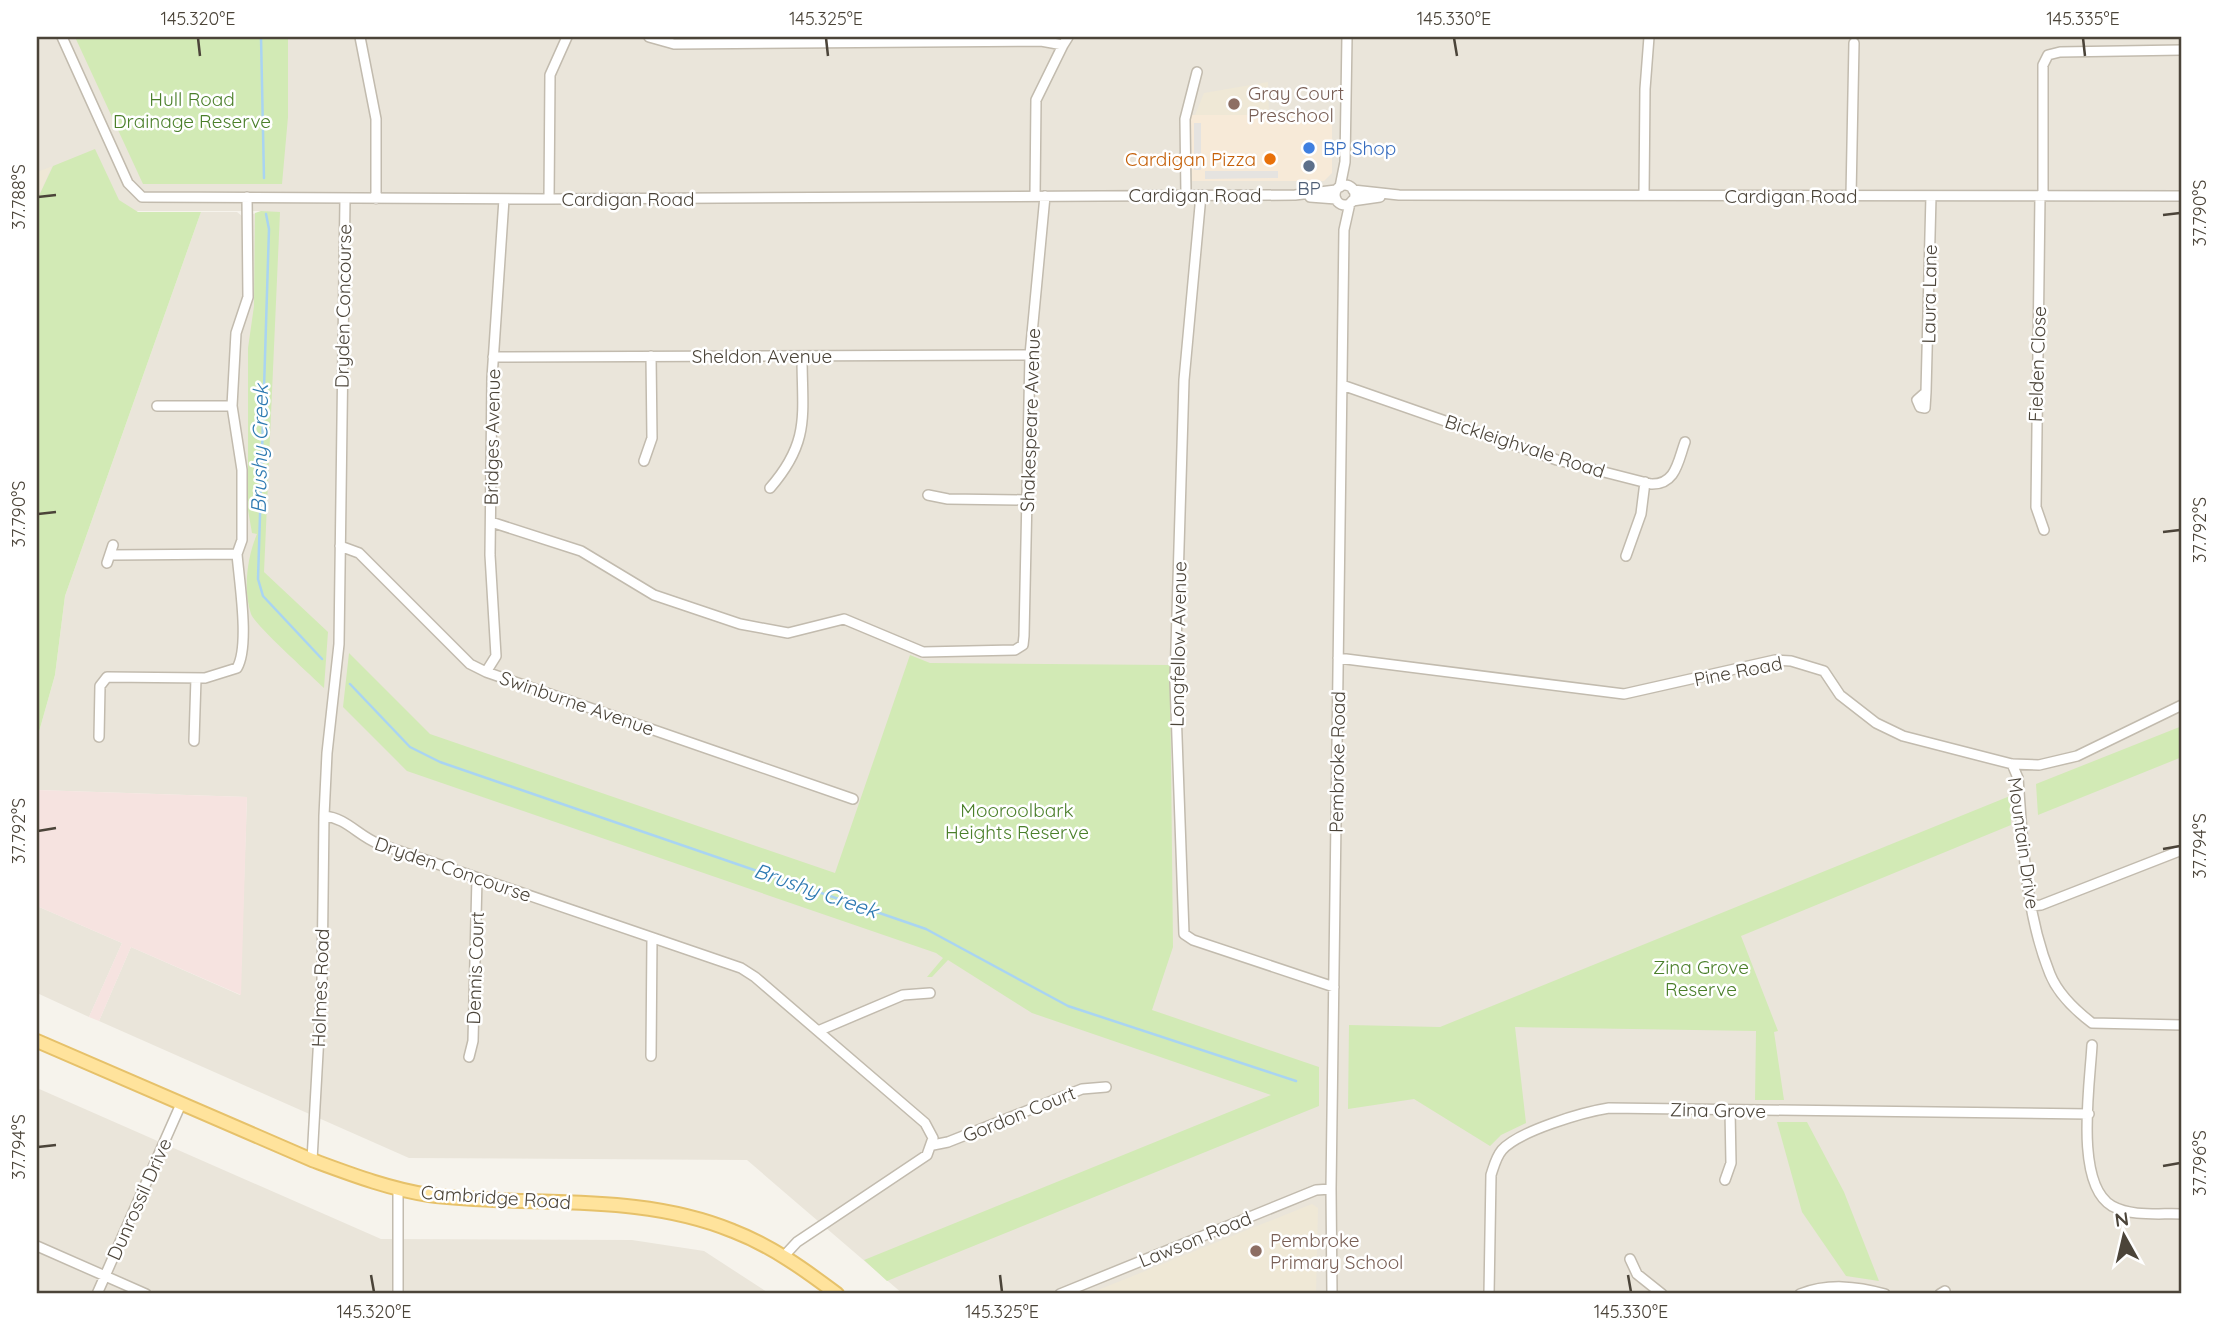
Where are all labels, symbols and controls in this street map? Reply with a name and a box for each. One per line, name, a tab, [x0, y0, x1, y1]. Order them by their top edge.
text: 145.320°E	[161, 7, 235, 30]
text: 145.325°E	[789, 7, 863, 30]
text: 145.330°E	[1417, 7, 1491, 30]
text: 145.335°E	[2046, 7, 2120, 30]
place label: Gray Court Preschool	[1248, 81, 1344, 127]
park label: Hull Road Drainage Reserve	[113, 87, 271, 133]
marker: Gray Court Preschool	[1226, 96, 1242, 112]
place label: BP Shop	[1323, 136, 1396, 160]
marker: BP Shop	[1301, 140, 1317, 156]
place label: Cardigan Pizza	[1125, 147, 1256, 171]
marker: Cardigan Pizza	[1262, 151, 1278, 167]
marker: BP	[1301, 158, 1317, 174]
text: 37.788°S	[7, 164, 30, 230]
place label: BP	[1297, 176, 1321, 200]
text: 37.790°S	[2188, 180, 2211, 246]
street label: Cardigan Road	[1129, 183, 1261, 207]
street label: Cardigan Road	[1725, 184, 1857, 208]
street label: Cardigan Road	[562, 187, 694, 211]
street label: Dryden Concourse	[330, 224, 356, 388]
street label: Laura Lane	[1916, 244, 1942, 344]
street label: Fielden Close	[2023, 306, 2051, 422]
street label: Shakespeare Avenue	[1015, 328, 1045, 512]
street label: Sheldon Avenue	[692, 344, 832, 368]
street label: Bridges Avenue	[479, 369, 505, 505]
water label: Brushy Creek	[245, 382, 273, 514]
street label: Bickleighvale Road	[1442, 409, 1608, 483]
text: 37.790°S	[7, 481, 30, 547]
text: 37.792°S	[2188, 497, 2211, 563]
street label: Longfellow Avenue	[1165, 561, 1191, 727]
street label: Pine Road	[1692, 651, 1784, 691]
street label: Swinburne Avenue	[497, 665, 657, 741]
street label: Pembroke Road	[1324, 691, 1350, 833]
street label: Mountain Drive	[2003, 776, 2045, 910]
text: 37.792°S	[7, 798, 30, 864]
park label: Mooroolbark Heights Reserve	[945, 798, 1089, 844]
text: 37.794°S	[2188, 813, 2211, 879]
street label: Dryden Concourse	[372, 831, 534, 907]
water label: Brushy Creek	[751, 857, 883, 924]
street label: Dennis Court	[461, 911, 489, 1025]
street label: Holmes Road	[306, 928, 334, 1048]
park label: Zina Grove Reserve	[1653, 955, 1749, 1001]
street label: Gordon Court	[959, 1081, 1079, 1147]
street label: Zina Grove	[1670, 1097, 1766, 1123]
text: 37.794°S	[7, 1114, 30, 1180]
text: 37.796°S	[2188, 1130, 2211, 1196]
street label: Dunrossil Drive	[101, 1134, 177, 1264]
street label: Cambridge Road	[420, 1180, 572, 1214]
north arrow	[2090, 1202, 2160, 1272]
street label: Lawson Road	[1135, 1206, 1255, 1272]
text: N	[2113, 1206, 2130, 1232]
place label: Pembroke Primary School	[1270, 1228, 1403, 1274]
marker: Pembroke Primary School	[1248, 1243, 1264, 1259]
text: 145.320°E	[337, 1300, 411, 1323]
text: 145.325°E	[965, 1300, 1039, 1323]
text: 145.330°E	[1594, 1300, 1668, 1323]

